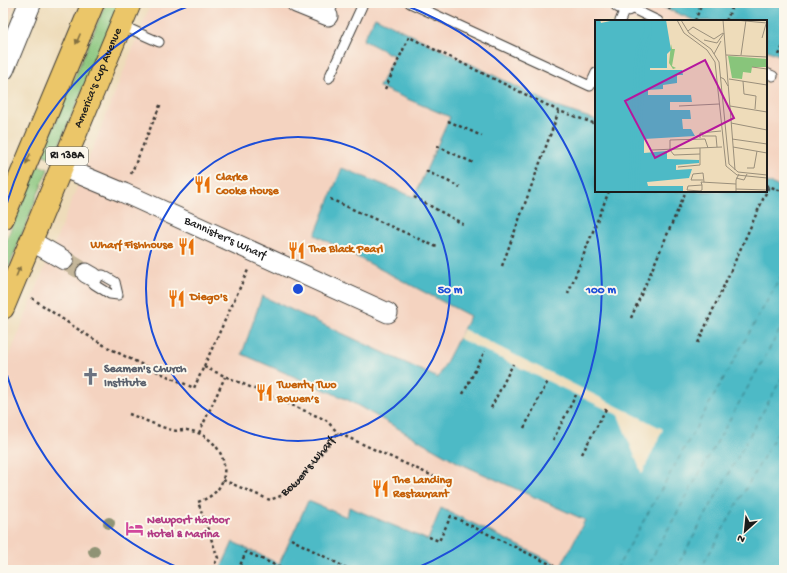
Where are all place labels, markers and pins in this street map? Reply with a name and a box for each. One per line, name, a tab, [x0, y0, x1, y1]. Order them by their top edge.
place label: Clarke Cooke House	[215, 171, 279, 199]
restaurant icon: Clarke Cooke House	[193, 175, 213, 195]
restaurant icon: Wharf Fishhouse	[176, 236, 196, 256]
place label: Wharf Fishhouse	[89, 239, 174, 253]
restaurant icon: The Black Pearl	[286, 240, 306, 260]
place label: The Black Pearl	[308, 243, 384, 257]
centre of rings	[291, 282, 305, 296]
restaurant icon: Diego's	[167, 288, 187, 308]
place label: Diego's	[189, 291, 228, 305]
place label: Seamen's Church Institute	[104, 363, 187, 391]
church icon: Seamen's Church Institute	[81, 367, 101, 387]
place label: Twenty Two Bowen’s	[276, 379, 337, 407]
restaurant icon: Twenty Two Bowen’s	[254, 383, 274, 403]
place label: The Landing Restaurant	[392, 474, 452, 502]
restaurant icon: The Landing Restaurant	[370, 478, 390, 498]
place label: Newport Harbor Hotel & Marina	[147, 514, 231, 542]
hotel icon: Newport Harbor Hotel & Marina	[124, 518, 144, 538]

